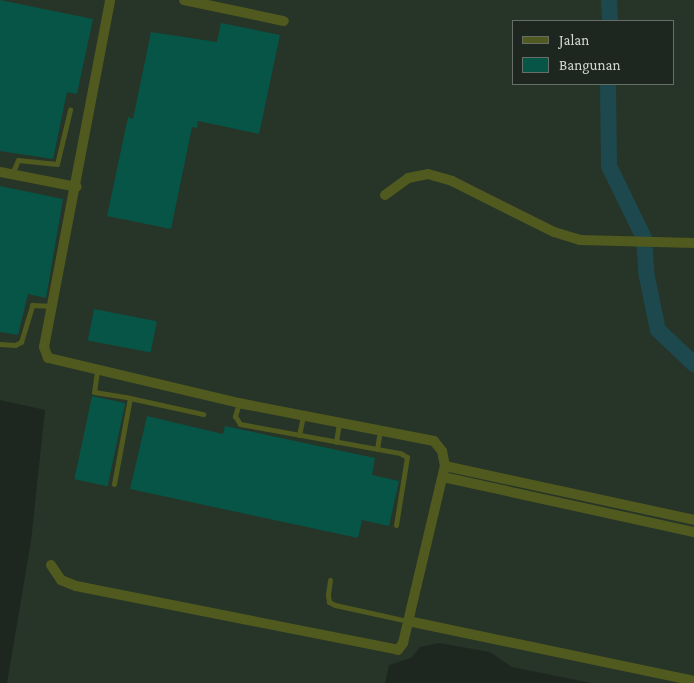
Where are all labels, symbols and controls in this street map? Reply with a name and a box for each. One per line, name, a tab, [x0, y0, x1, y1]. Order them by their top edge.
legend	[512, 20, 674, 85]
text: Jalan	[559, 32, 589, 48]
text: Bangunan	[559, 57, 620, 73]

